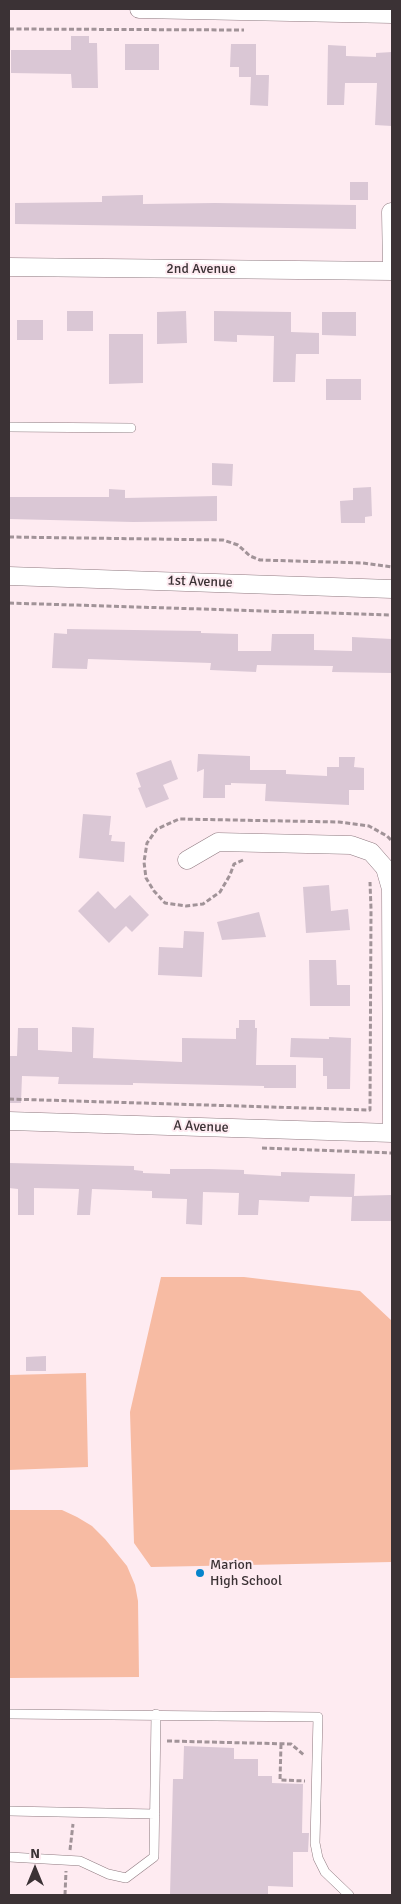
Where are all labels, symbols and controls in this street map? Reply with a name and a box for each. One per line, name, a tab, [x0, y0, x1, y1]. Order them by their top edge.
street label: 2nd Avenue	[166, 261, 236, 277]
street label: 1st Avenue	[167, 572, 233, 592]
street label: A Avenue	[173, 1118, 229, 1136]
place label: Marion High School	[210, 1557, 282, 1590]
marker: Marion High School	[194, 1567, 206, 1579]
north arrow	[10, 1844, 60, 1894]
text: N	[30, 1845, 40, 1862]

